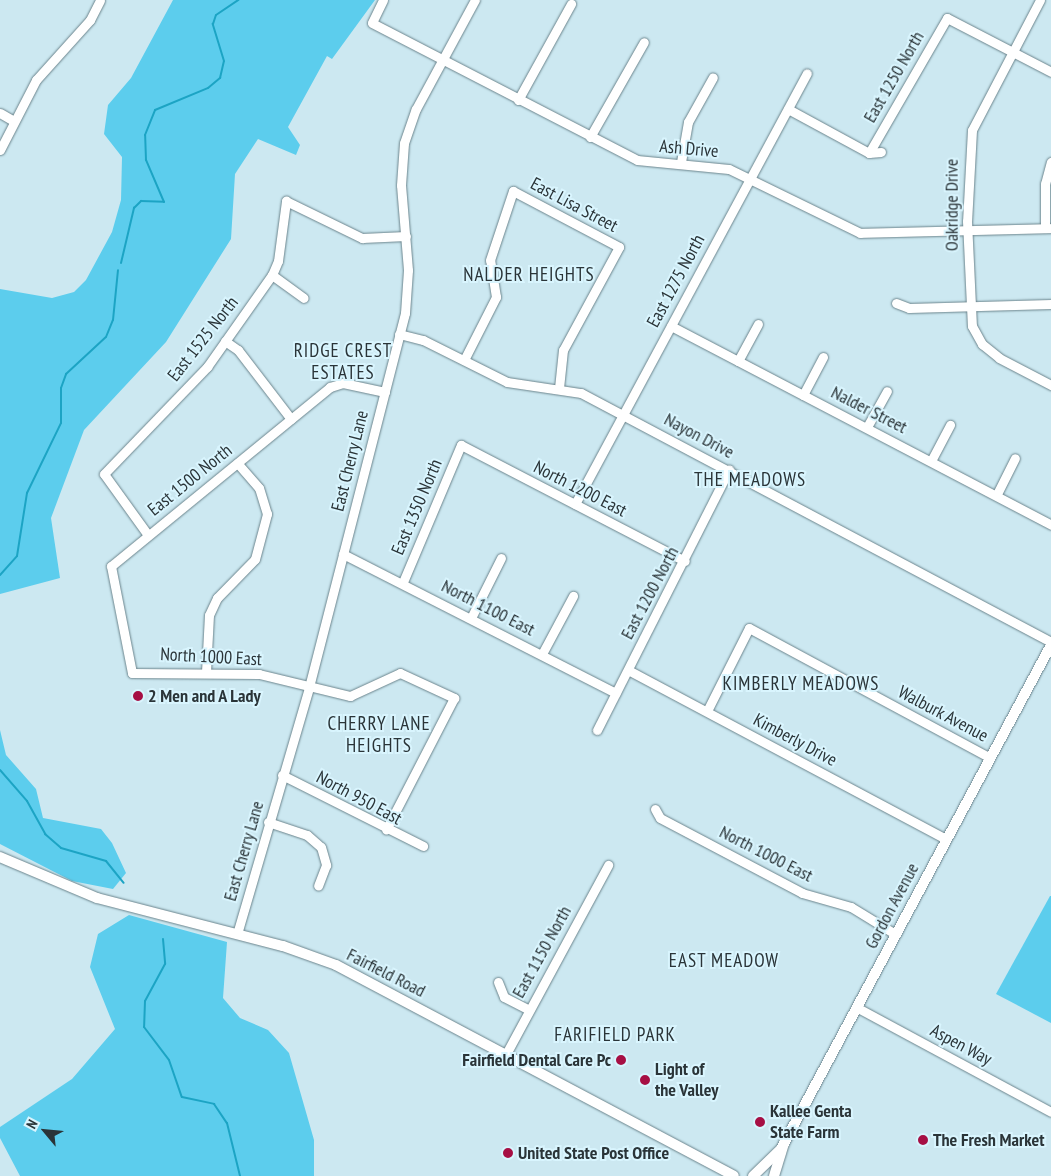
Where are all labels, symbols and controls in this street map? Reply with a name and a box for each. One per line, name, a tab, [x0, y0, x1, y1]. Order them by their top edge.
street label: East 1250 North	[859, 28, 929, 126]
street label: Ash Drive	[659, 136, 719, 162]
street label: Oakridge Drive	[941, 159, 963, 251]
street label: East Lisa Street	[527, 173, 621, 237]
street label: East 1275 North	[643, 231, 709, 331]
district label: NALDER HEIGHTS	[462, 264, 596, 286]
street label: East 1525 North	[163, 292, 243, 386]
district label: RIDGE CREST ESTATES	[292, 340, 394, 384]
street label: Nalder Street	[827, 382, 911, 438]
street label: East Cherry Lane	[327, 408, 373, 514]
street label: Nayon Drive	[660, 409, 738, 463]
street label: East 1500 North	[144, 440, 236, 520]
street label: East 1350 North	[387, 456, 447, 558]
street label: North 1200 East	[530, 456, 630, 522]
district label: THE MEADOWS	[693, 469, 807, 491]
street label: East 1200 North	[617, 543, 683, 643]
street label: North 1100 East	[438, 575, 538, 641]
street label: North 1000 East	[160, 644, 262, 670]
district label: KIMBERLY MEADOWS	[720, 673, 882, 695]
street label: Walburk Avenue	[894, 681, 992, 747]
place label: 2 Men and A Lady	[148, 685, 262, 707]
marker: 2 Men and A Lady	[132, 690, 144, 702]
street label: Kimberly Drive	[749, 709, 841, 771]
district label: CHERRY LANE HEIGHTS	[326, 713, 432, 757]
street label: North 950 East	[313, 766, 405, 830]
street label: East Cherry Lane	[219, 798, 269, 904]
street label: North 1000 East	[716, 821, 816, 887]
street label: Gordon Avenue	[860, 859, 924, 953]
street label: East 1150 North	[508, 902, 576, 1002]
street label: Fairfield Road	[343, 944, 429, 1002]
district label: EAST MEADOW	[667, 950, 781, 972]
street label: Aspen Way	[926, 1020, 996, 1070]
district label: FARIFIELD PARK	[552, 1024, 678, 1046]
place label: Fairfield Dental Care Pc	[462, 1049, 611, 1071]
marker: Fairfield Dental Care Pc	[615, 1054, 627, 1066]
place label: Light of the Valley	[655, 1059, 719, 1102]
marker: Light of the Valley	[639, 1074, 651, 1086]
place label: Kallee Genta State Farm	[770, 1101, 852, 1144]
north arrow	[20, 1106, 70, 1156]
text: N	[22, 1116, 41, 1132]
marker: Kallee Genta State Farm	[754, 1116, 766, 1128]
place label: The Fresh Market	[933, 1129, 1044, 1151]
marker: The Fresh Market	[917, 1134, 929, 1146]
place label: United State Post Office	[518, 1142, 669, 1164]
marker: United State Post Office	[502, 1147, 514, 1159]

